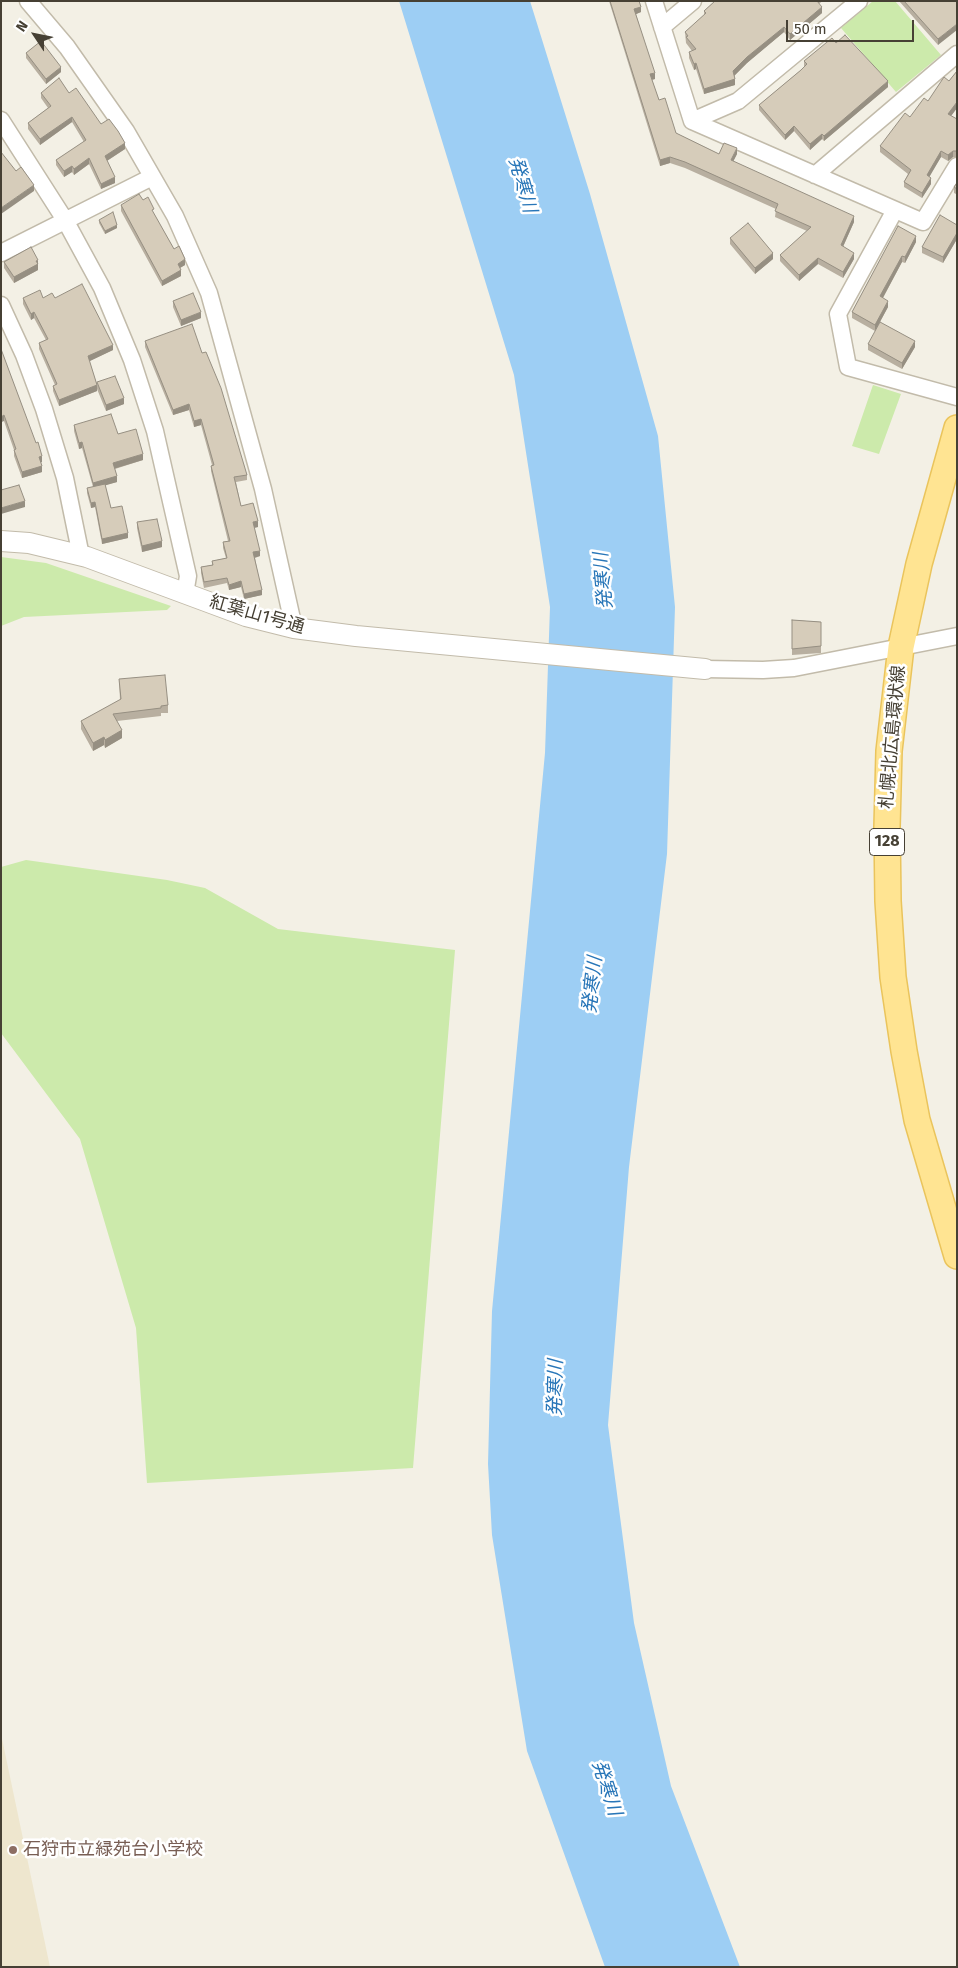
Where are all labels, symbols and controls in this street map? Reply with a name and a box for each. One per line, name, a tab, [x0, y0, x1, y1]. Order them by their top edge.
north arrow	[10, 10, 60, 60]
scale bar	[788, 10, 916, 42]
text: N	[12, 18, 32, 35]
text: 50 m	[794, 20, 827, 38]
water label: 発寒川	[503, 154, 541, 216]
water label: 発寒川	[590, 552, 618, 610]
street label: 紅葉山1号通	[207, 591, 307, 639]
street label: 札幌北広島環状線	[876, 664, 910, 810]
road number: 128	[870, 829, 904, 856]
water label: 発寒川	[579, 955, 607, 1015]
water label: 発寒川	[544, 1359, 568, 1417]
water label: 発寒川	[586, 1757, 626, 1819]
place label: 石狩市立緑苑台小学校	[23, 1839, 203, 1861]
marker: 石狩市立緑苑台小学校	[7, 1844, 19, 1856]

